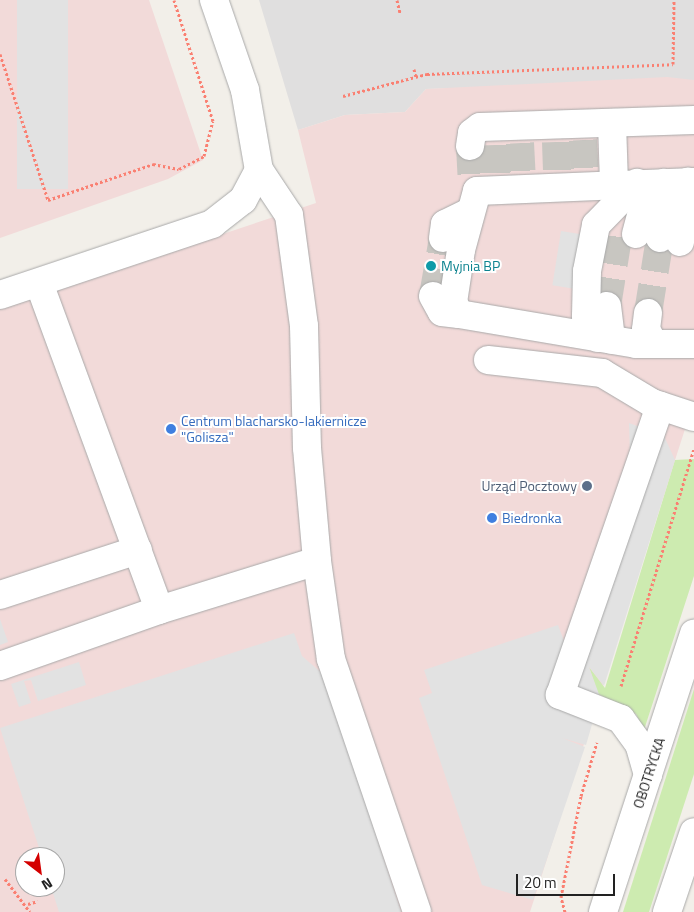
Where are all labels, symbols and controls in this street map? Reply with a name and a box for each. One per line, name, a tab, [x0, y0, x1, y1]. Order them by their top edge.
place label: Myjnia BP	[441, 258, 500, 274]
marker: Myjnia BP	[425, 260, 437, 272]
place label: Centrum blacharsko-lakiernicze "Golisza"	[181, 413, 367, 446]
marker: Centrum blacharsko-lakiernicze "Golisza"	[165, 423, 177, 435]
place label: Urząd Pocztowy	[482, 478, 577, 494]
marker: Urząd Pocztowy	[581, 480, 593, 492]
place label: Biedronka	[502, 510, 561, 526]
marker: Biedronka	[486, 512, 498, 524]
street label: OBOTRYCKA	[630, 735, 668, 811]
north arrow	[15, 847, 65, 897]
scale bar	[519, 864, 618, 896]
text: 20 m	[524, 871, 557, 894]
text: N	[38, 873, 57, 896]

